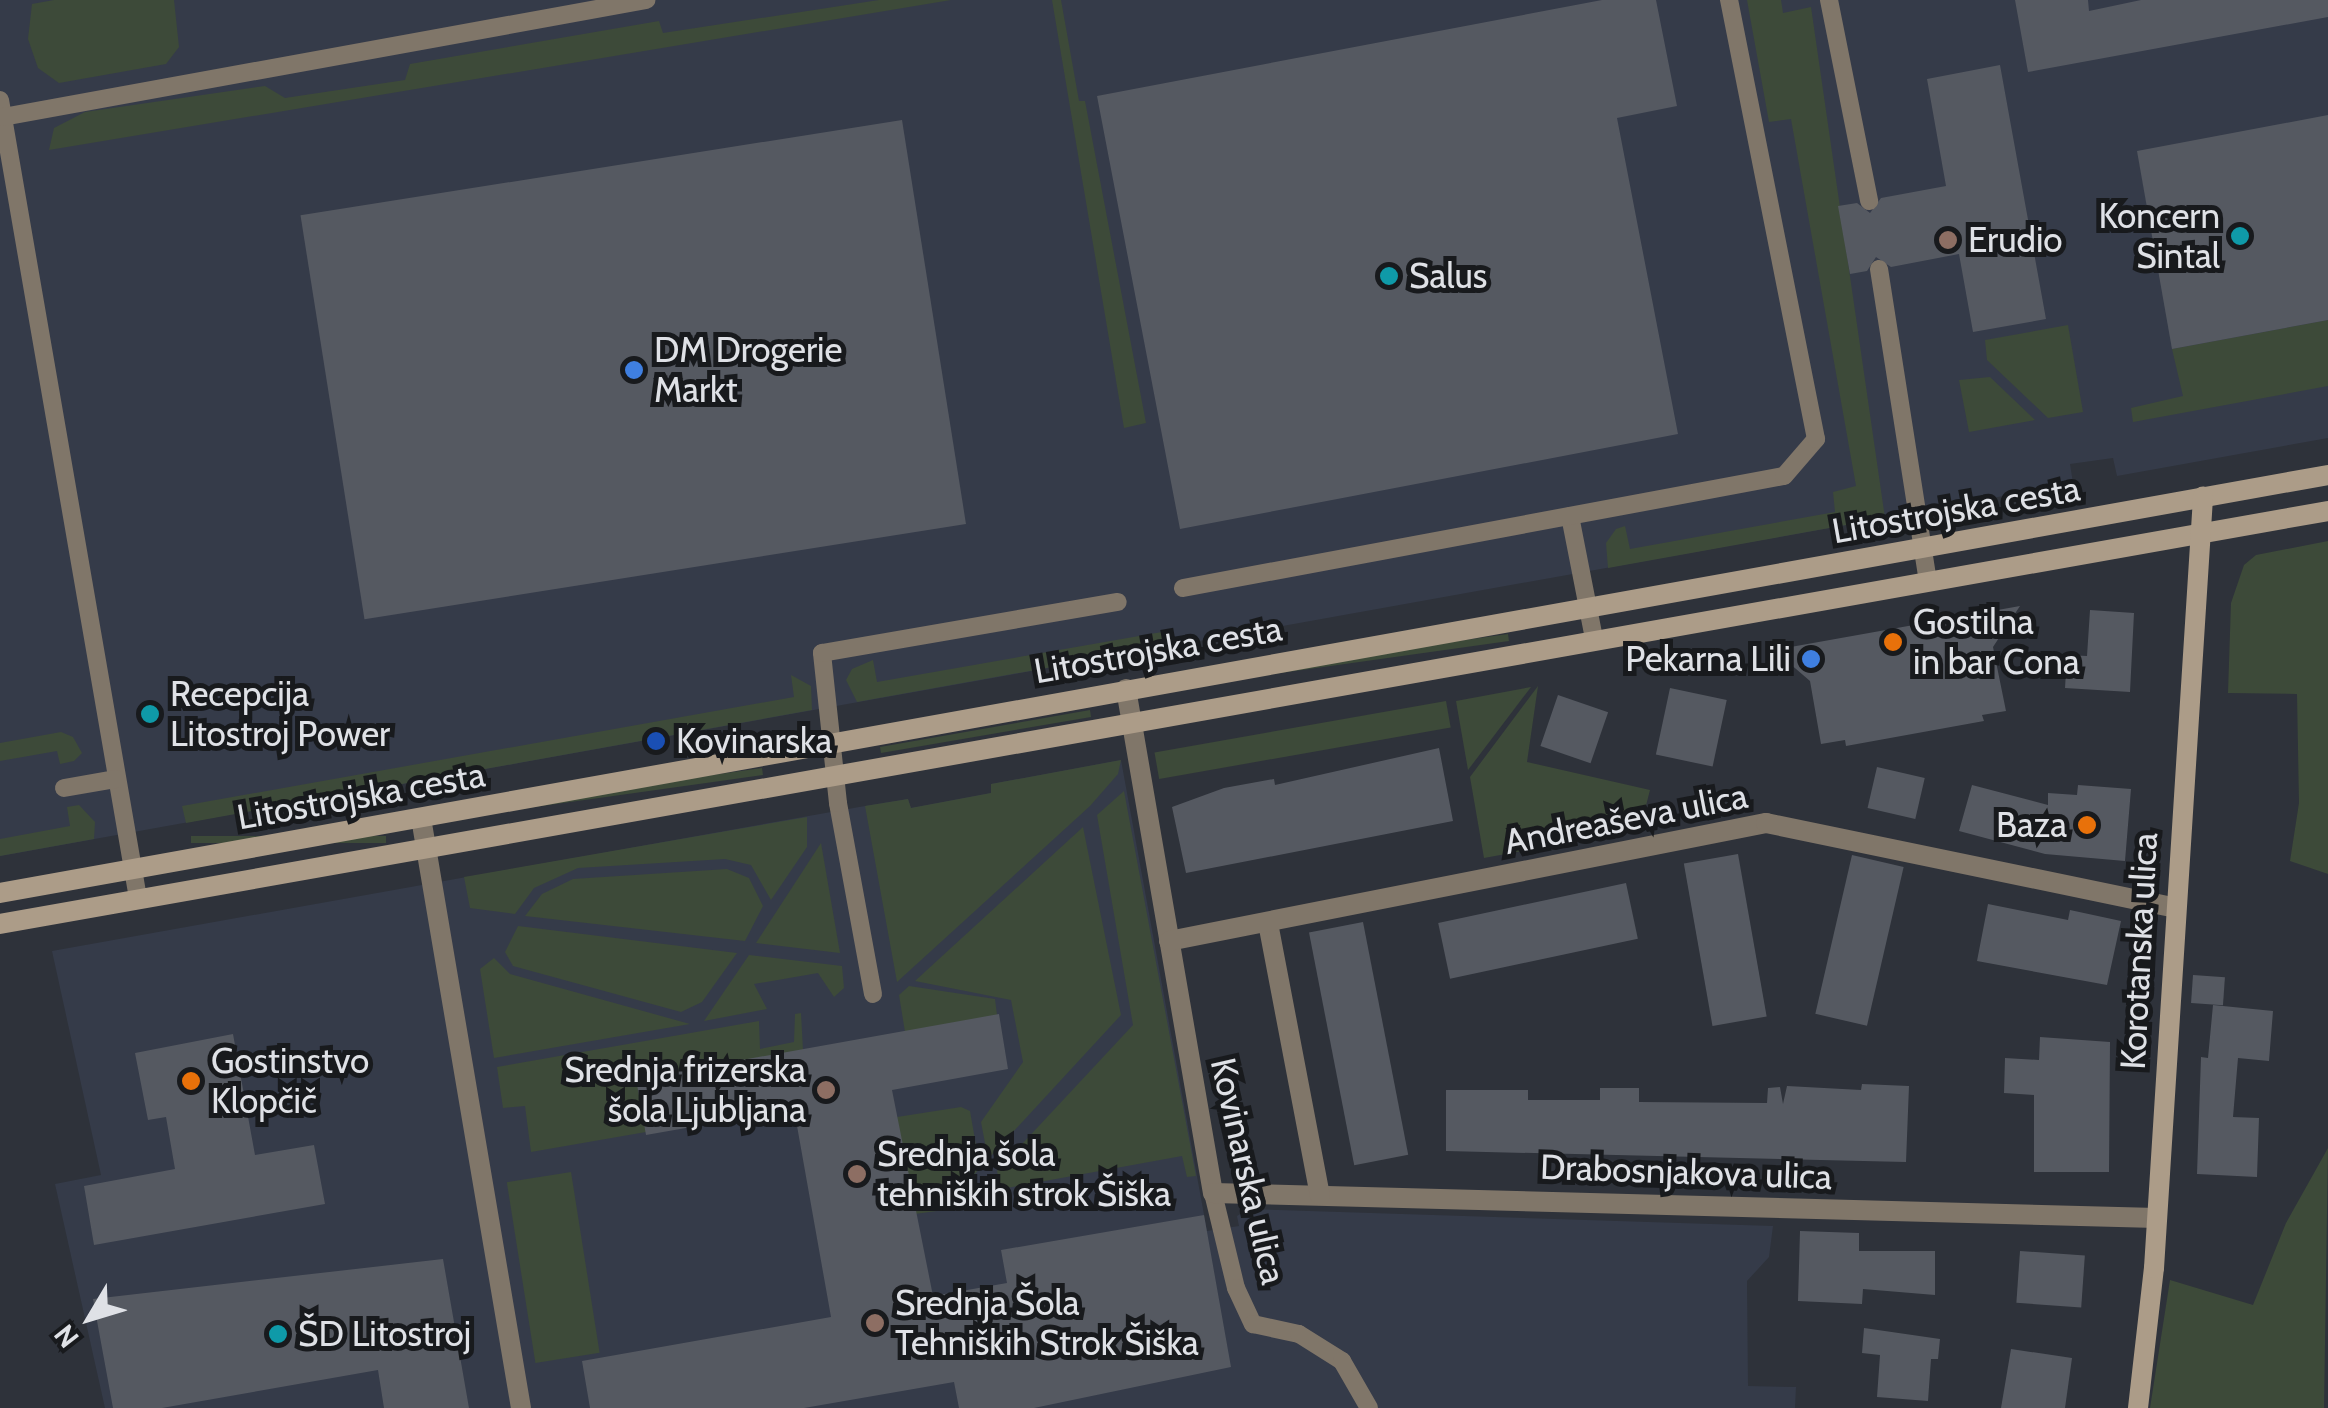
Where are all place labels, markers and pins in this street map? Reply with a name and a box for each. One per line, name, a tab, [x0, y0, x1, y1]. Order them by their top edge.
place label: Koncern Sintal	[2098, 195, 2220, 277]
place label: Erudio	[1968, 219, 2063, 261]
marker: Koncern Sintal	[2229, 225, 2251, 247]
marker: Erudio	[1937, 229, 1959, 251]
place label: Salus	[1409, 255, 1487, 297]
marker: Salus	[1378, 265, 1400, 287]
place label: DM Drogerie Markt	[654, 329, 842, 411]
marker: DM Drogerie Markt	[623, 359, 645, 381]
place label: Gostilna in bar Cona	[1913, 601, 2080, 683]
marker: Gostilna in bar Cona	[1882, 631, 1904, 653]
place label: Pekarna Lili	[1625, 638, 1791, 680]
marker: Pekarna Lili	[1800, 648, 1822, 670]
place label: Recepcija Litostroj Power	[170, 673, 390, 755]
marker: Recepcija Litostroj Power	[139, 703, 161, 725]
place label: Kovinarska	[676, 720, 832, 762]
marker: Kovinarska	[645, 730, 667, 752]
place label: Baza	[1996, 804, 2067, 846]
marker: Baza	[2076, 814, 2098, 836]
place label: Gostinstvo Klopčič	[211, 1040, 369, 1122]
place label: Srednja frizerska šola Ljubljana	[564, 1049, 806, 1131]
marker: Gostinstvo Klopčič	[180, 1070, 202, 1092]
marker: Srednja frizerska šola Ljubljana	[815, 1079, 837, 1101]
place label: Srednja šola tehniških strok Šiška	[877, 1133, 1171, 1215]
marker: Srednja šola tehniških strok Šiška	[846, 1163, 868, 1185]
place label: Srednja Šola Tehniških Strok Šiška	[895, 1282, 1199, 1364]
marker: Srednja Šola Tehniških Strok Šiška	[864, 1312, 886, 1334]
place label: ŠD Litostroj	[298, 1313, 471, 1355]
marker: ŠD Litostroj	[267, 1323, 289, 1345]

